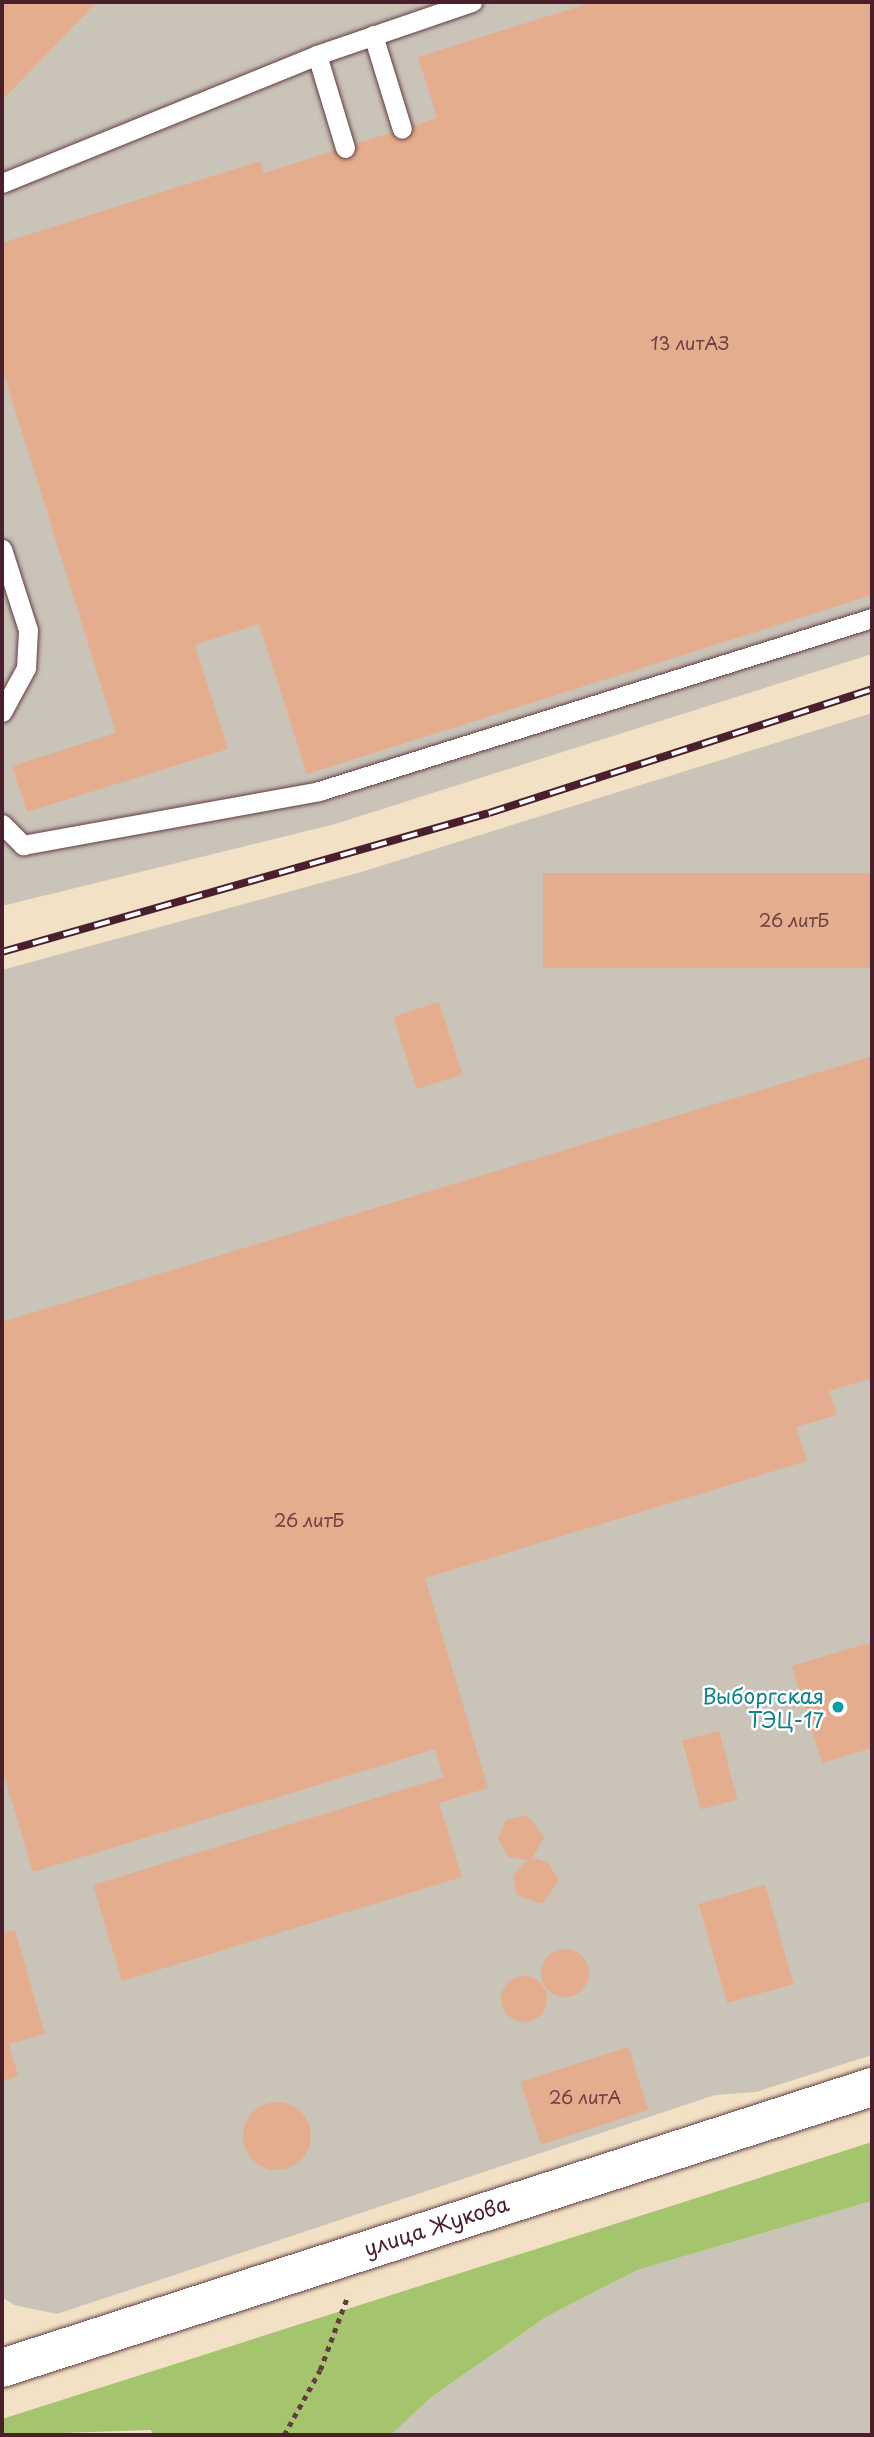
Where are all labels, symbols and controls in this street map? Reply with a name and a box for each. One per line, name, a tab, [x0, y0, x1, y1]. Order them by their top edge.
house number: 13 литАЗ	[650, 332, 730, 354]
house number: 26 литБ	[758, 909, 830, 931]
house number: 26 литБ	[273, 1509, 345, 1531]
place label: Выборгская ТЭЦ-17	[702, 1682, 824, 1732]
marker: Выборгская ТЭЦ-17	[830, 1699, 846, 1715]
house number: 26 литА	[548, 2086, 622, 2108]
street label: улица Жукова	[360, 2190, 512, 2260]

